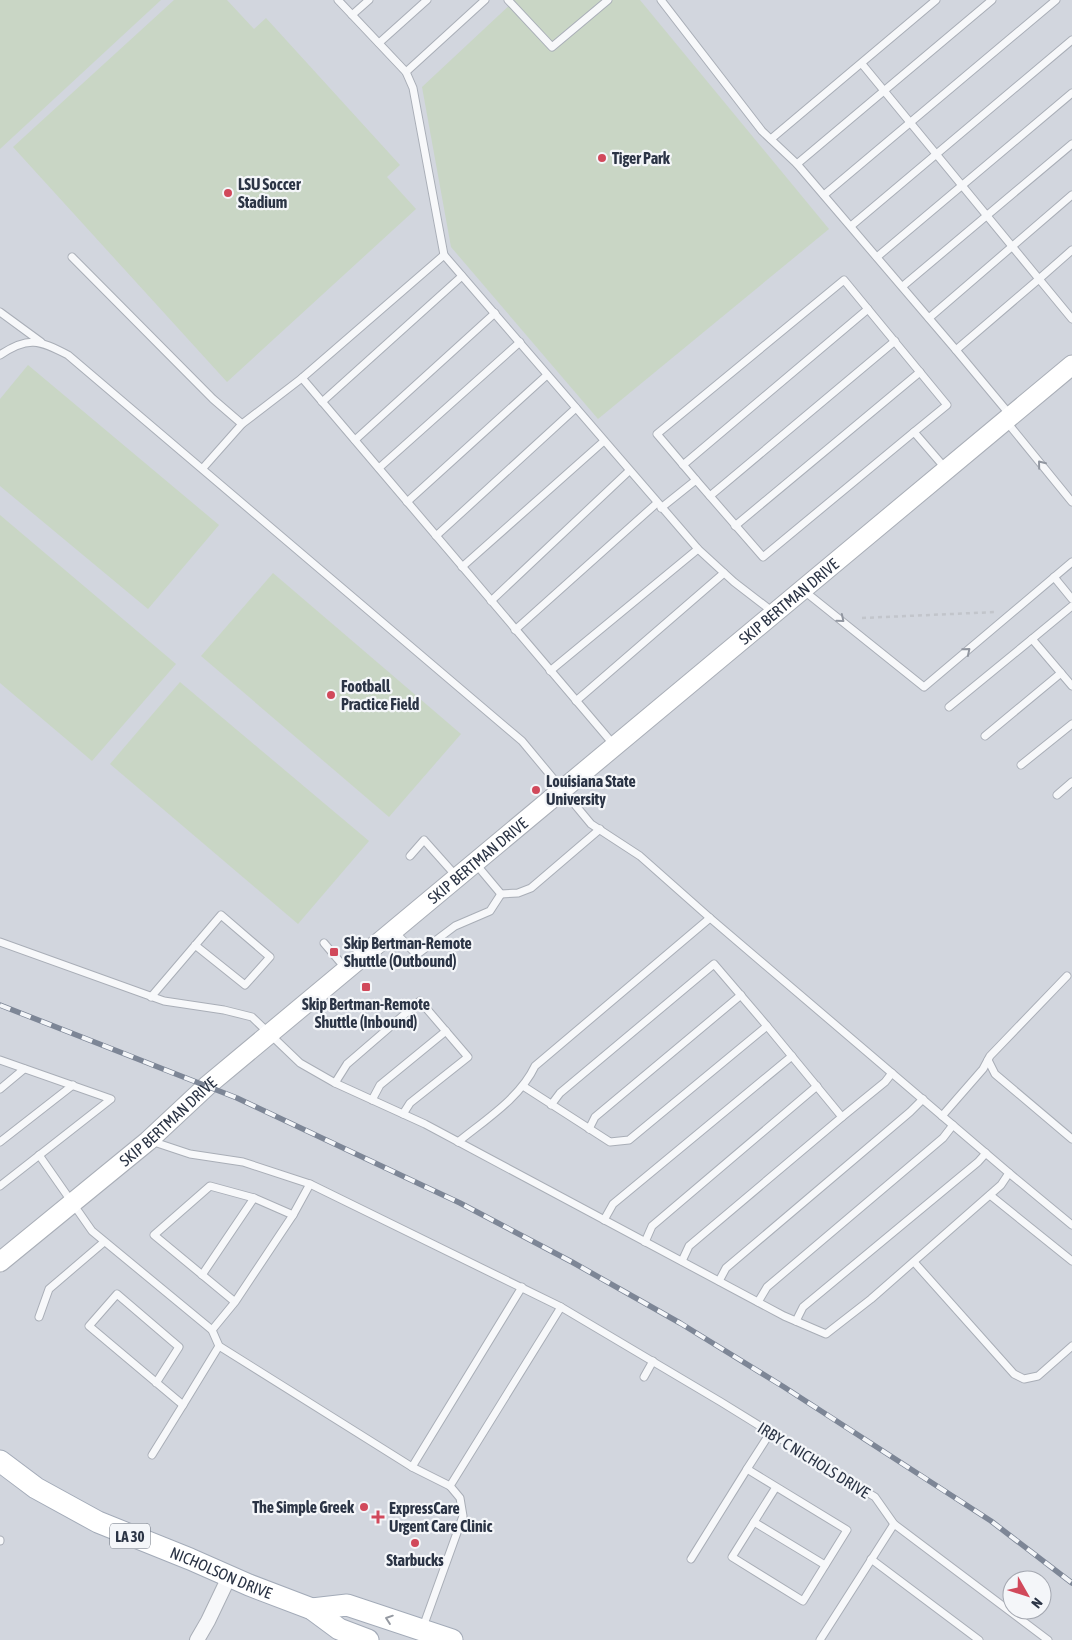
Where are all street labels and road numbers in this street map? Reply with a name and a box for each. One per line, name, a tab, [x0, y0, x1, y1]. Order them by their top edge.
street label: SKIP BERTMAN DRIVE	[735, 554, 842, 648]
street label: SKIP BERTMAN DRIVE	[424, 814, 531, 907]
street label: SKIP BERTMAN DRIVE	[116, 1073, 220, 1170]
street label: IRBY C NICHOLS DRIVE	[755, 1418, 873, 1502]
road number: LA 30	[110, 1524, 150, 1548]
street label: NICHOLSON DRIVE	[168, 1543, 275, 1602]

